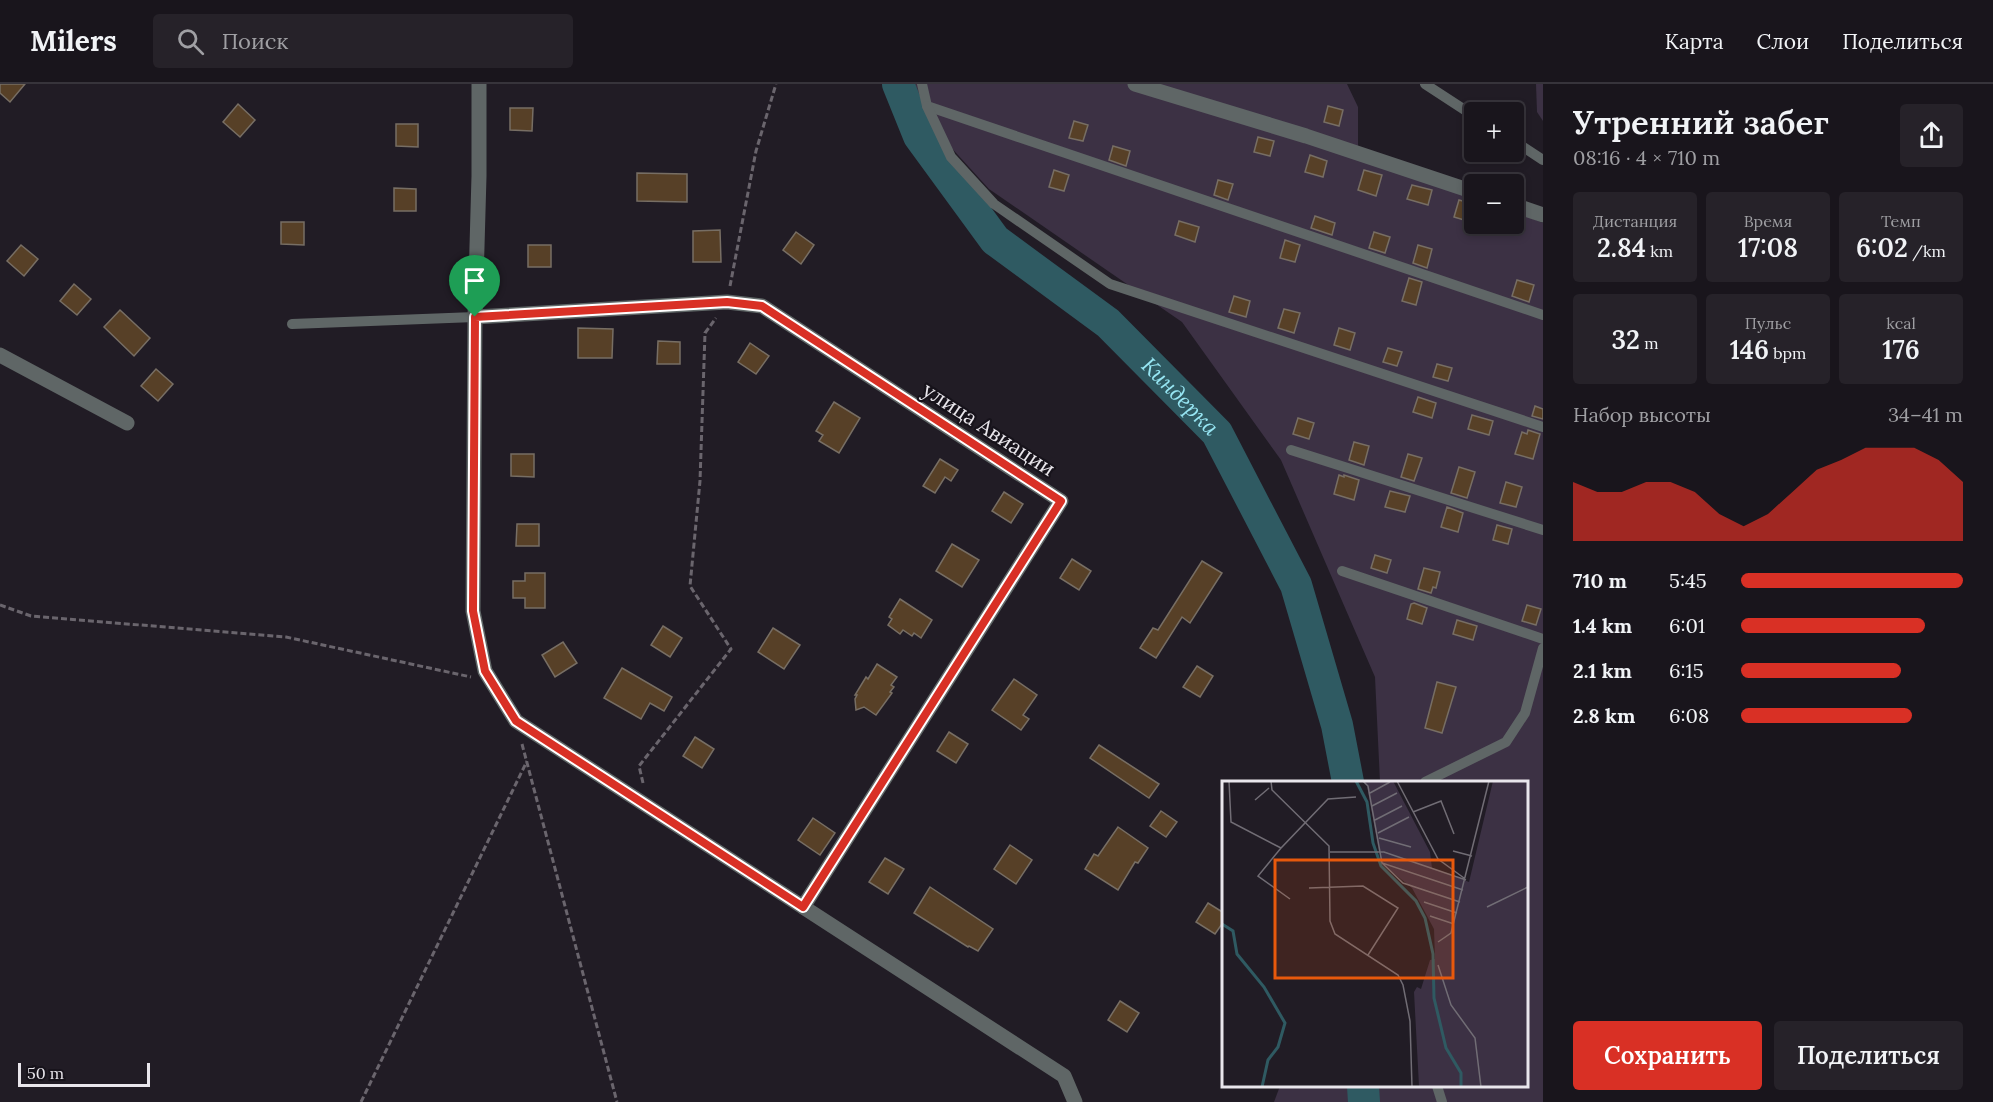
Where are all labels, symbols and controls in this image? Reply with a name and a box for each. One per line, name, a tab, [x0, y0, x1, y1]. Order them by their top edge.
search box	[153, 14, 573, 68]
text: Milers	[30, 23, 117, 59]
icon: search	[174, 25, 207, 58]
text: Поиск	[222, 27, 288, 55]
text: Карта	[1665, 28, 1724, 55]
text: Слои	[1757, 28, 1809, 55]
text: Поделиться	[1842, 28, 1963, 55]
text: Утренний забег	[1573, 101, 1829, 143]
map controls	[1464, 102, 1524, 234]
button: +	[1464, 102, 1524, 162]
button: share	[1900, 104, 1963, 167]
text: 08:16 · 4 × 710 m	[1573, 145, 1720, 170]
button: −	[1464, 174, 1524, 234]
text: Дистанция	[1593, 211, 1677, 231]
text: Время	[1744, 211, 1792, 231]
text: Темп	[1881, 211, 1921, 231]
text: 2.84	[1597, 231, 1646, 264]
text: 17:08	[1738, 231, 1798, 264]
text: 6:02	[1856, 231, 1908, 264]
text: km	[1646, 241, 1673, 261]
text: /km	[1908, 241, 1946, 261]
pin	[449, 255, 500, 317]
icon: arrive	[458, 264, 491, 297]
text: Пульс	[1745, 313, 1791, 333]
text: kcal	[1886, 313, 1916, 333]
text: 32	[1612, 323, 1640, 356]
text: m	[1640, 333, 1658, 353]
text: 146	[1730, 333, 1769, 366]
text: 176	[1882, 333, 1920, 366]
text: bpm	[1769, 343, 1806, 363]
water label: Киндерка	[1136, 351, 1226, 442]
street label: улица Авиации	[917, 376, 1061, 482]
text: Набор высоты	[1573, 402, 1711, 427]
text: 34–41 m	[1888, 402, 1963, 427]
text: 710 m	[1573, 568, 1627, 593]
text: 5:45	[1669, 568, 1707, 593]
text: 1.4 km	[1573, 613, 1632, 638]
text: 6:01	[1669, 613, 1705, 638]
text: 2.1 km	[1573, 658, 1632, 683]
text: 6:15	[1669, 658, 1704, 683]
text: 2.8 km	[1573, 703, 1635, 728]
text: 6:08	[1669, 703, 1709, 728]
inset map	[1222, 781, 1528, 1087]
button: Сохранить	[1573, 1021, 1762, 1090]
button: Поделиться	[1774, 1021, 1963, 1090]
scale bar	[18, 1060, 150, 1088]
text: 50 m	[27, 1063, 64, 1083]

